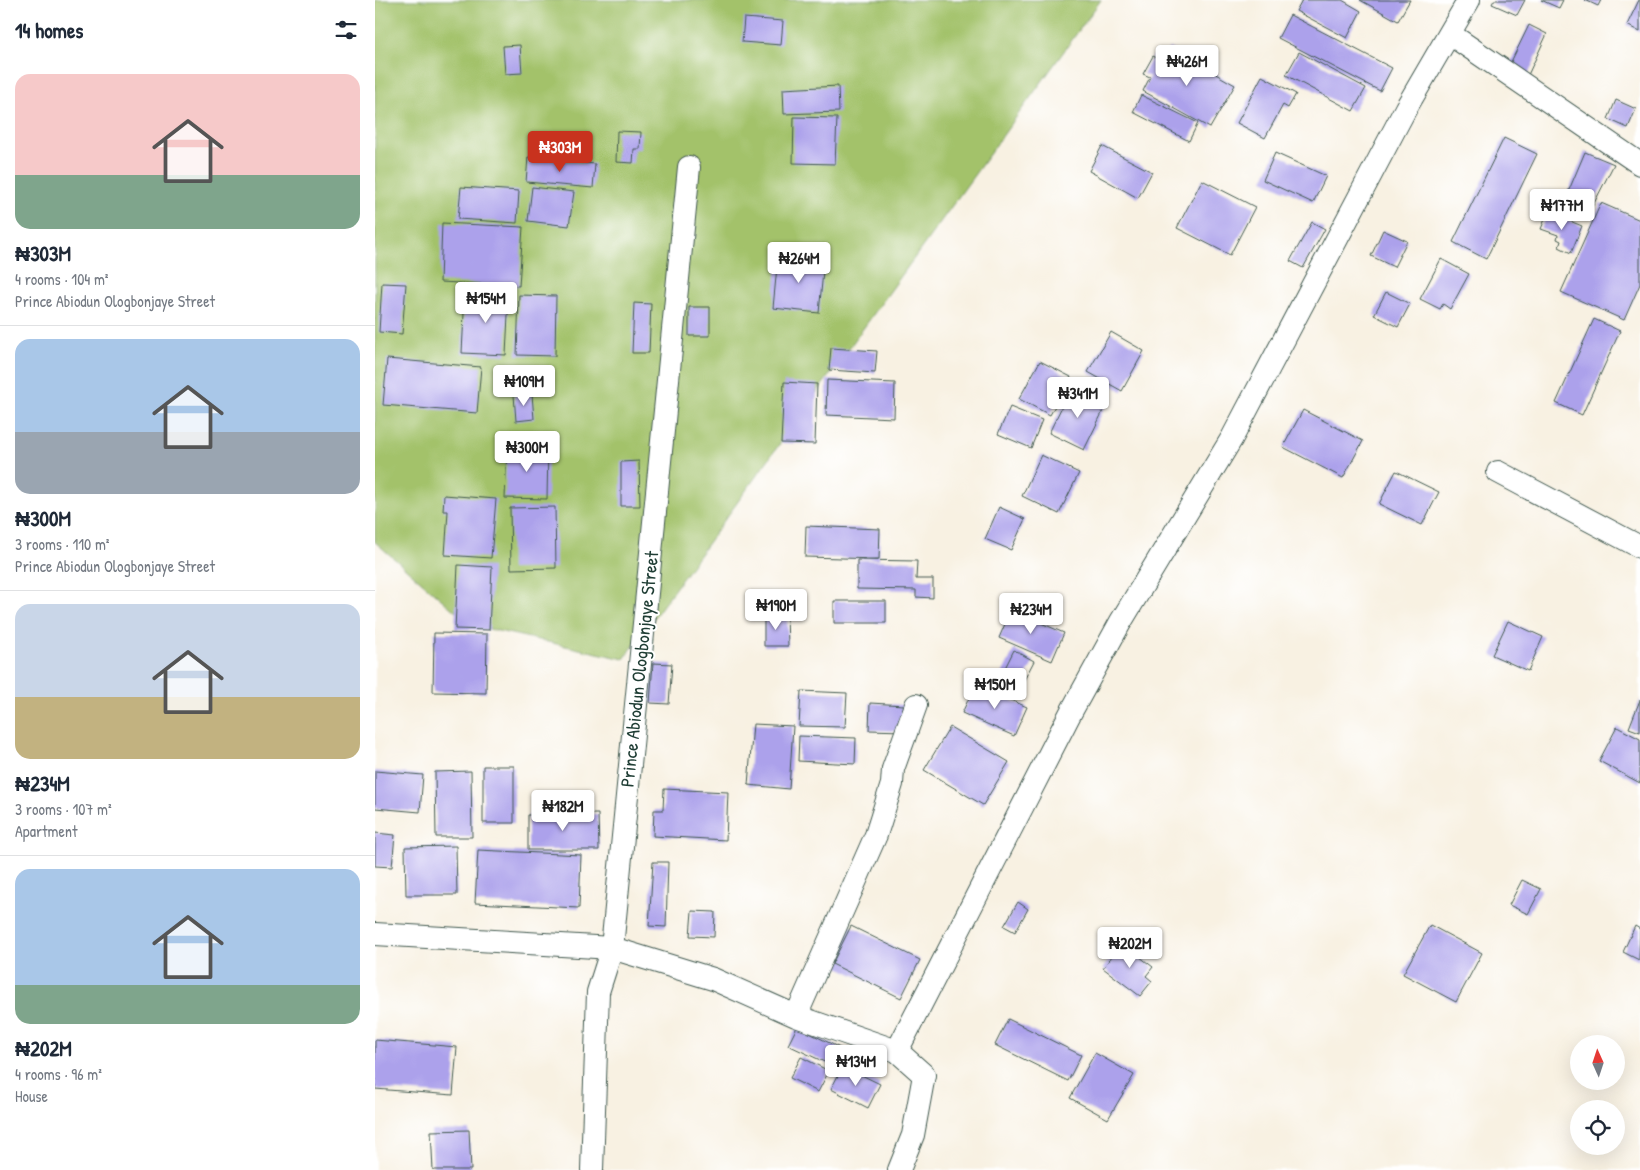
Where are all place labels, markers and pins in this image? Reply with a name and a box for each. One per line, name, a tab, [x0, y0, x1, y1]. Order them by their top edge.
pin: ₦426M	[1152, 44, 1222, 87]
pin: ₦303M	[525, 130, 595, 173]
pin: ₦177M	[1527, 188, 1597, 231]
pin: ₦264M	[764, 242, 834, 284]
pin: ₦154M	[451, 282, 521, 324]
pin: ₦109M	[489, 364, 559, 407]
pin: ₦341M	[1043, 376, 1113, 419]
pin: ₦300M	[492, 430, 562, 473]
pin: ₦190M	[741, 588, 811, 631]
pin: ₦234M	[996, 592, 1066, 635]
pin: ₦150M	[960, 668, 1030, 710]
pin: ₦182M	[528, 790, 598, 832]
pin: ₦202M	[1095, 926, 1165, 969]
pin: ₦134M	[821, 1044, 891, 1087]

